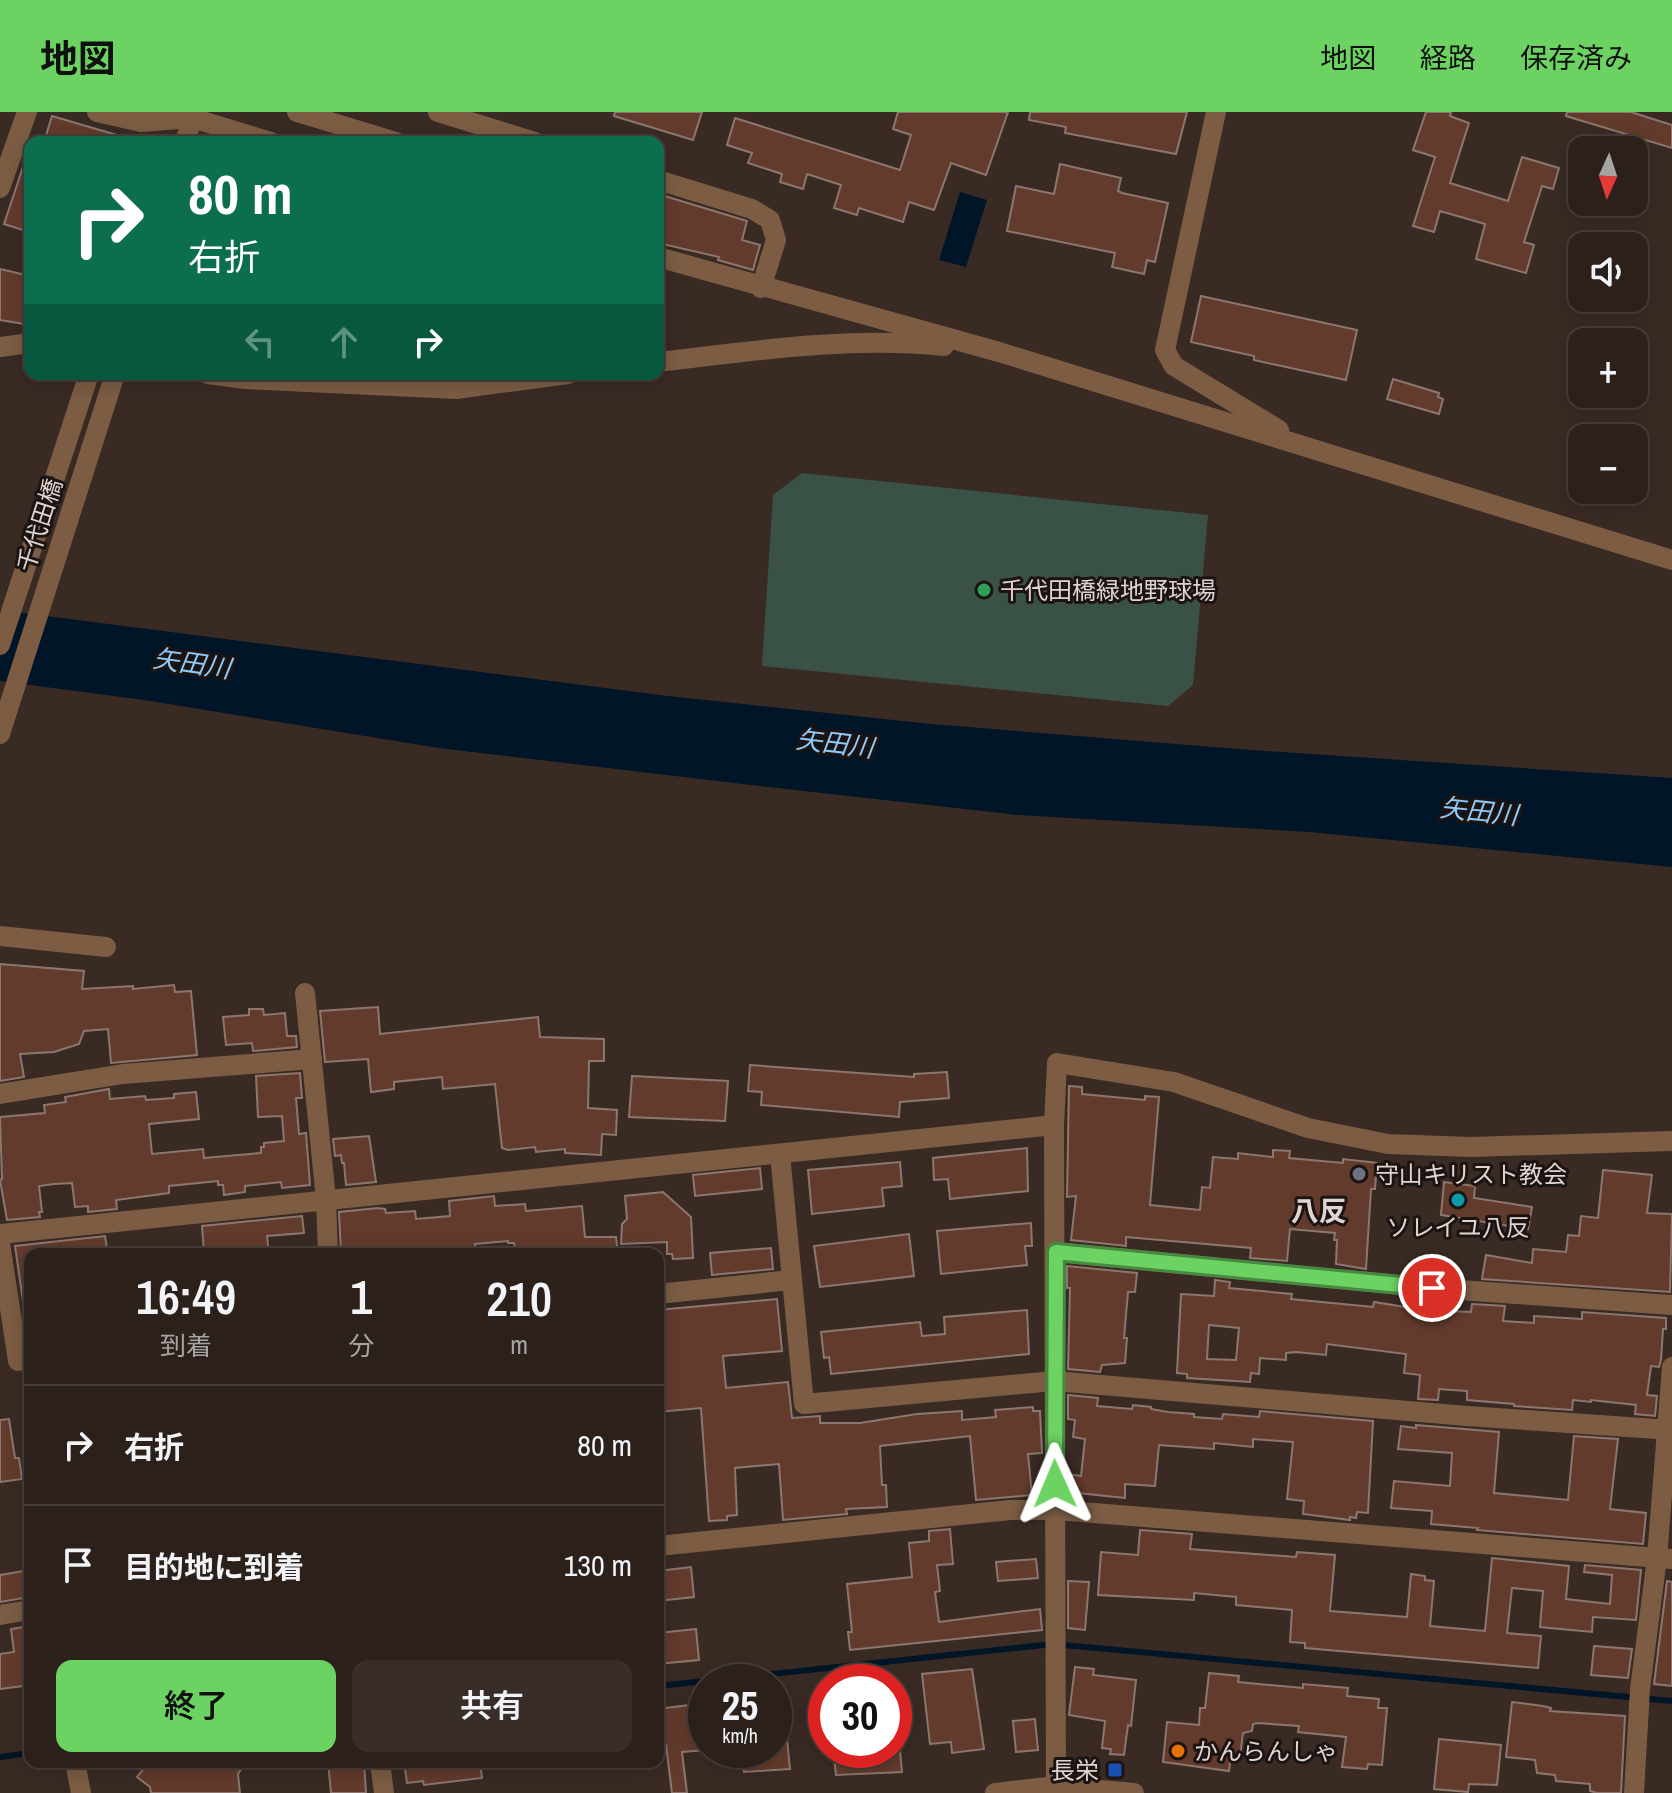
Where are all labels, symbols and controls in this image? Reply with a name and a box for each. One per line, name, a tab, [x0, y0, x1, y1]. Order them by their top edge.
text: 地図	[40, 33, 116, 84]
text: 地図	[1320, 39, 1376, 77]
text: 経路	[1420, 39, 1476, 77]
text: 保存済み	[1520, 39, 1632, 77]
north arrow	[1568, 136, 1648, 216]
map controls	[1568, 136, 1648, 504]
text: 80 m	[188, 156, 293, 231]
icon: right	[56, 168, 160, 272]
button: sound	[1568, 232, 1648, 312]
text: 右折	[188, 233, 260, 281]
icon: left	[238, 320, 282, 364]
icon: ahead	[322, 320, 366, 364]
icon: right	[406, 320, 450, 364]
button: +	[1568, 328, 1648, 408]
button: −	[1568, 424, 1648, 504]
street label: 千代田橋	[9, 474, 69, 576]
place label: 千代田橋緑地野球場	[1000, 574, 1216, 606]
marker: 千代田橋緑地野球場	[975, 581, 993, 599]
water label: 矢田川	[151, 640, 236, 686]
water label: 矢田川	[794, 721, 879, 765]
water label: 矢田川	[1438, 790, 1523, 833]
place label: 守山キリスト教会	[1375, 1158, 1567, 1190]
marker: 守山キリスト教会	[1350, 1165, 1368, 1183]
marker: ソレイユ八反	[1449, 1191, 1467, 1209]
district label: 八反	[1291, 1192, 1347, 1230]
place label: ソレイユ八反	[1386, 1211, 1530, 1243]
pin	[1398, 1254, 1466, 1322]
text: 16:49	[136, 1264, 236, 1329]
text: 1	[350, 1264, 372, 1329]
text: 210	[486, 1266, 552, 1331]
icon: arrive	[1410, 1266, 1454, 1310]
text: m	[510, 1327, 528, 1362]
text: 到着	[160, 1328, 212, 1363]
text: 分	[348, 1328, 374, 1363]
icon: right	[56, 1423, 100, 1467]
text: 80 m	[577, 1425, 632, 1465]
text: 右折	[124, 1427, 184, 1467]
position arrow	[1013, 1442, 1097, 1526]
icon: arrive	[56, 1543, 100, 1587]
text: 130 m	[564, 1545, 632, 1585]
text: 目的地に到着	[124, 1547, 304, 1587]
button: 終了	[56, 1660, 336, 1752]
button: 共有	[352, 1660, 632, 1752]
speed limit sign: 30	[808, 1664, 912, 1768]
text: 25	[722, 1679, 758, 1732]
text: km/h	[722, 1722, 758, 1749]
place label: かんらんしゃ	[1194, 1735, 1338, 1767]
marker: かんらんしゃ	[1169, 1742, 1187, 1760]
place label: 長栄	[1051, 1754, 1099, 1786]
marker: 長栄	[1106, 1761, 1124, 1779]

